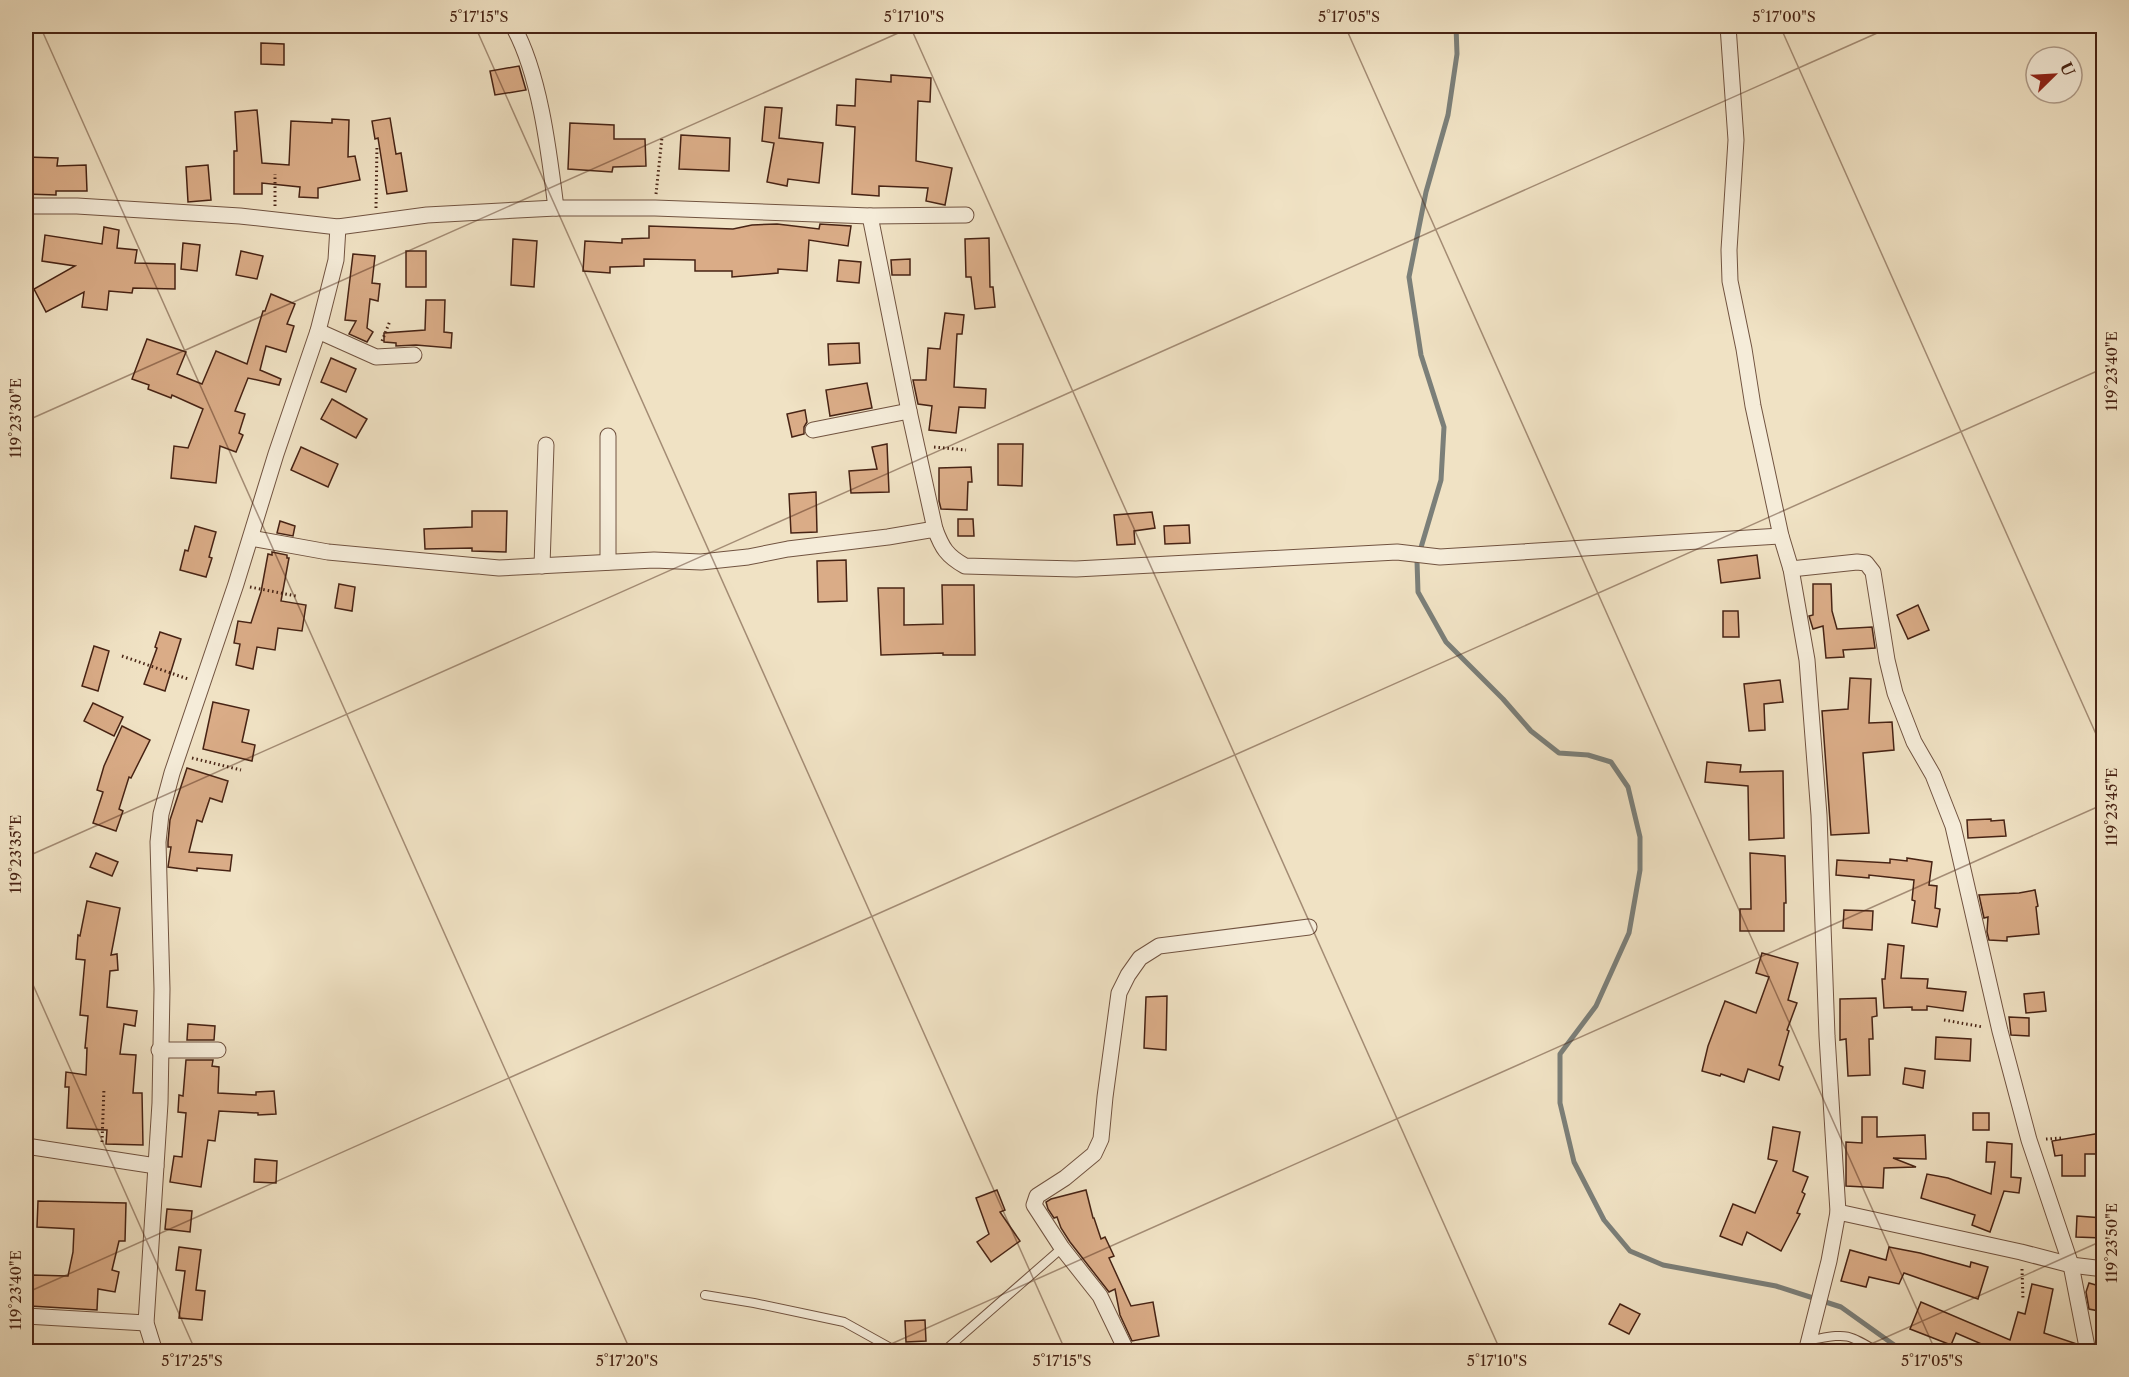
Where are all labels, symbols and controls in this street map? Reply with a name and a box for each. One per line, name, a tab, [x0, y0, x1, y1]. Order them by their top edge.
text: 5°17'15"S	[449, 7, 509, 26]
text: 5°17'10"S	[884, 7, 944, 26]
text: 5°17'05"S	[1318, 7, 1380, 26]
text: 5°17'00"S	[1752, 7, 1816, 26]
north arrow	[2024, 45, 2084, 105]
text: U	[2056, 59, 2079, 79]
text: 119°23'40"E	[2102, 331, 2121, 411]
text: 119°23'30"E	[6, 378, 25, 458]
text: 119°23'45"E	[2102, 768, 2121, 846]
text: 119°23'35"E	[6, 815, 25, 893]
text: 119°23'50"E	[2102, 1203, 2121, 1283]
text: 119°23'40"E	[6, 1250, 25, 1330]
text: 5°17'25"S	[161, 1351, 223, 1370]
text: 5°17'20"S	[596, 1351, 658, 1370]
text: 5°17'15"S	[1032, 1351, 1092, 1370]
text: 5°17'10"S	[1467, 1351, 1527, 1370]
text: 5°17'05"S	[1901, 1351, 1963, 1370]

